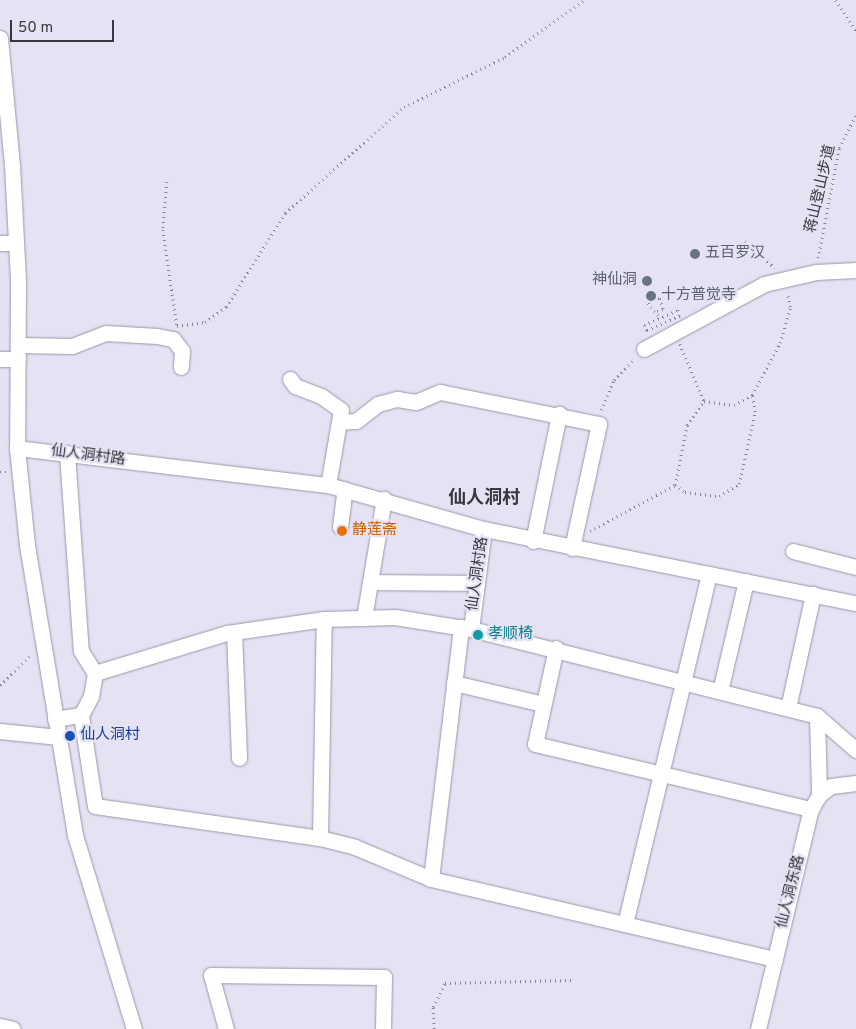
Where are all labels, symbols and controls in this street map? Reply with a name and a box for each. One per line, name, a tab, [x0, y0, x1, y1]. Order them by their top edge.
scale bar	[12, 10, 116, 42]
text: 50 m	[18, 19, 53, 38]
street label: 蒋山登山步道	[802, 143, 840, 235]
place label: 五百罗汉	[705, 245, 765, 263]
marker: 五百罗汉	[689, 248, 701, 260]
place label: 神仙洞	[592, 272, 637, 290]
marker: 神仙洞	[641, 275, 653, 287]
place label: 十方普觉寺	[661, 287, 736, 305]
marker: 十方普觉寺	[645, 290, 657, 302]
street label: 仙人洞村路	[50, 442, 126, 470]
district label: 仙人洞村	[448, 488, 520, 510]
place label: 静莲斋	[352, 522, 397, 540]
marker: 静莲斋	[336, 525, 348, 537]
street label: 仙人洞村路	[464, 536, 492, 612]
place label: 孝顺椅	[488, 626, 533, 644]
marker: 孝顺椅	[472, 629, 484, 641]
place label: 仙人洞村	[80, 727, 140, 745]
marker: 仙人洞村	[64, 730, 76, 742]
street label: 仙人洞东路	[773, 853, 809, 931]

